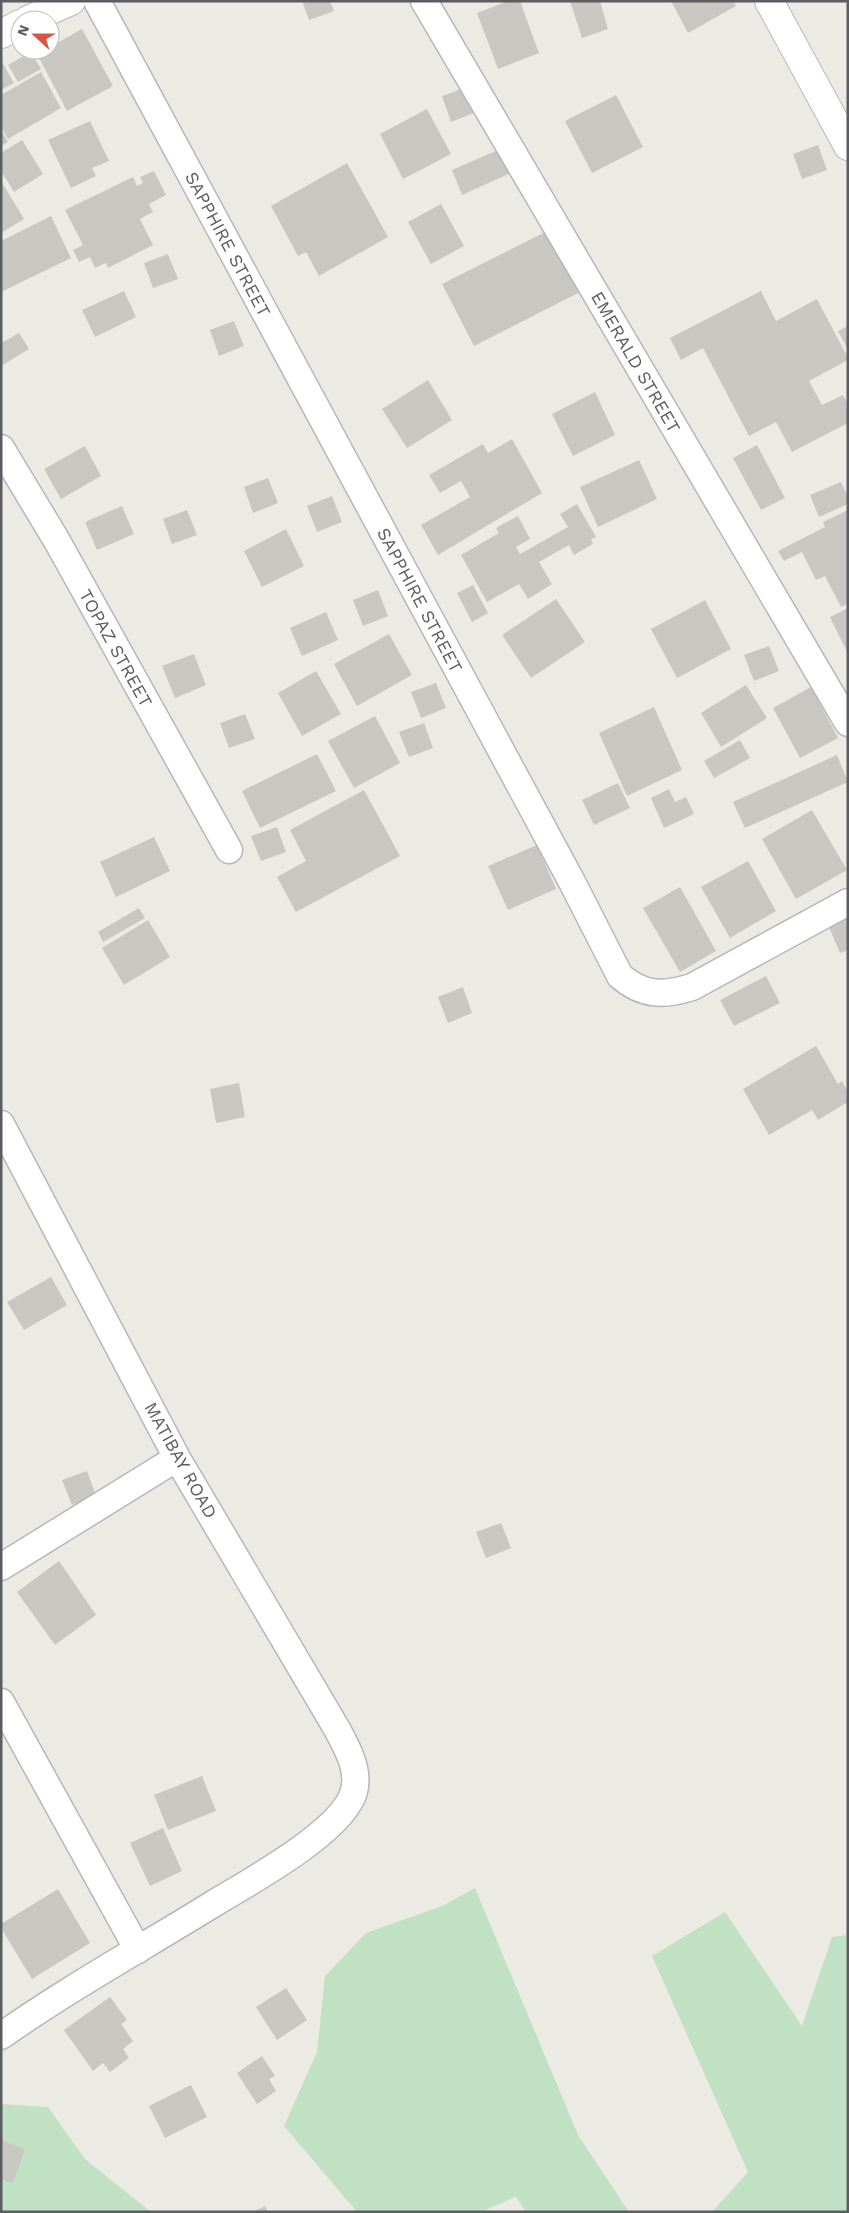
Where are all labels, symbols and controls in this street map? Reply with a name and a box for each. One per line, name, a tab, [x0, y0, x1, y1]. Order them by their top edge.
north arrow	[10, 10, 60, 60]
text: N	[14, 23, 32, 38]
street label: SAPPHIRE STREET	[181, 168, 275, 320]
street label: EMERALD STREET	[587, 288, 685, 437]
street label: SAPPHIRE STREET	[373, 524, 467, 676]
street label: TOPAZ STREET	[75, 586, 157, 711]
street label: MATIBAY ROAD	[140, 1398, 222, 1522]

